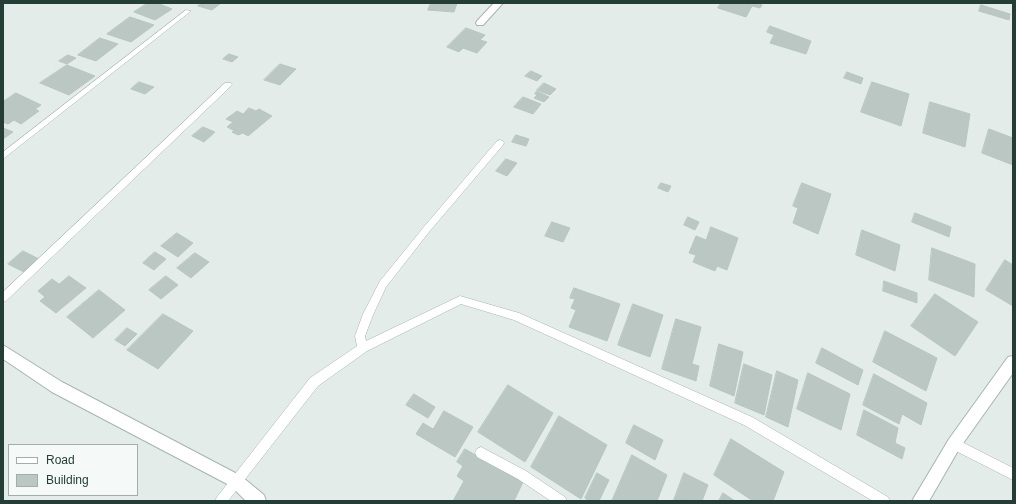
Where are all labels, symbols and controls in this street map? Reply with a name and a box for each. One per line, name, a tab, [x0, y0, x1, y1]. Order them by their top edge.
legend	[8, 444, 138, 496]
text: Road	[46, 453, 75, 467]
text: Building	[46, 473, 89, 487]

